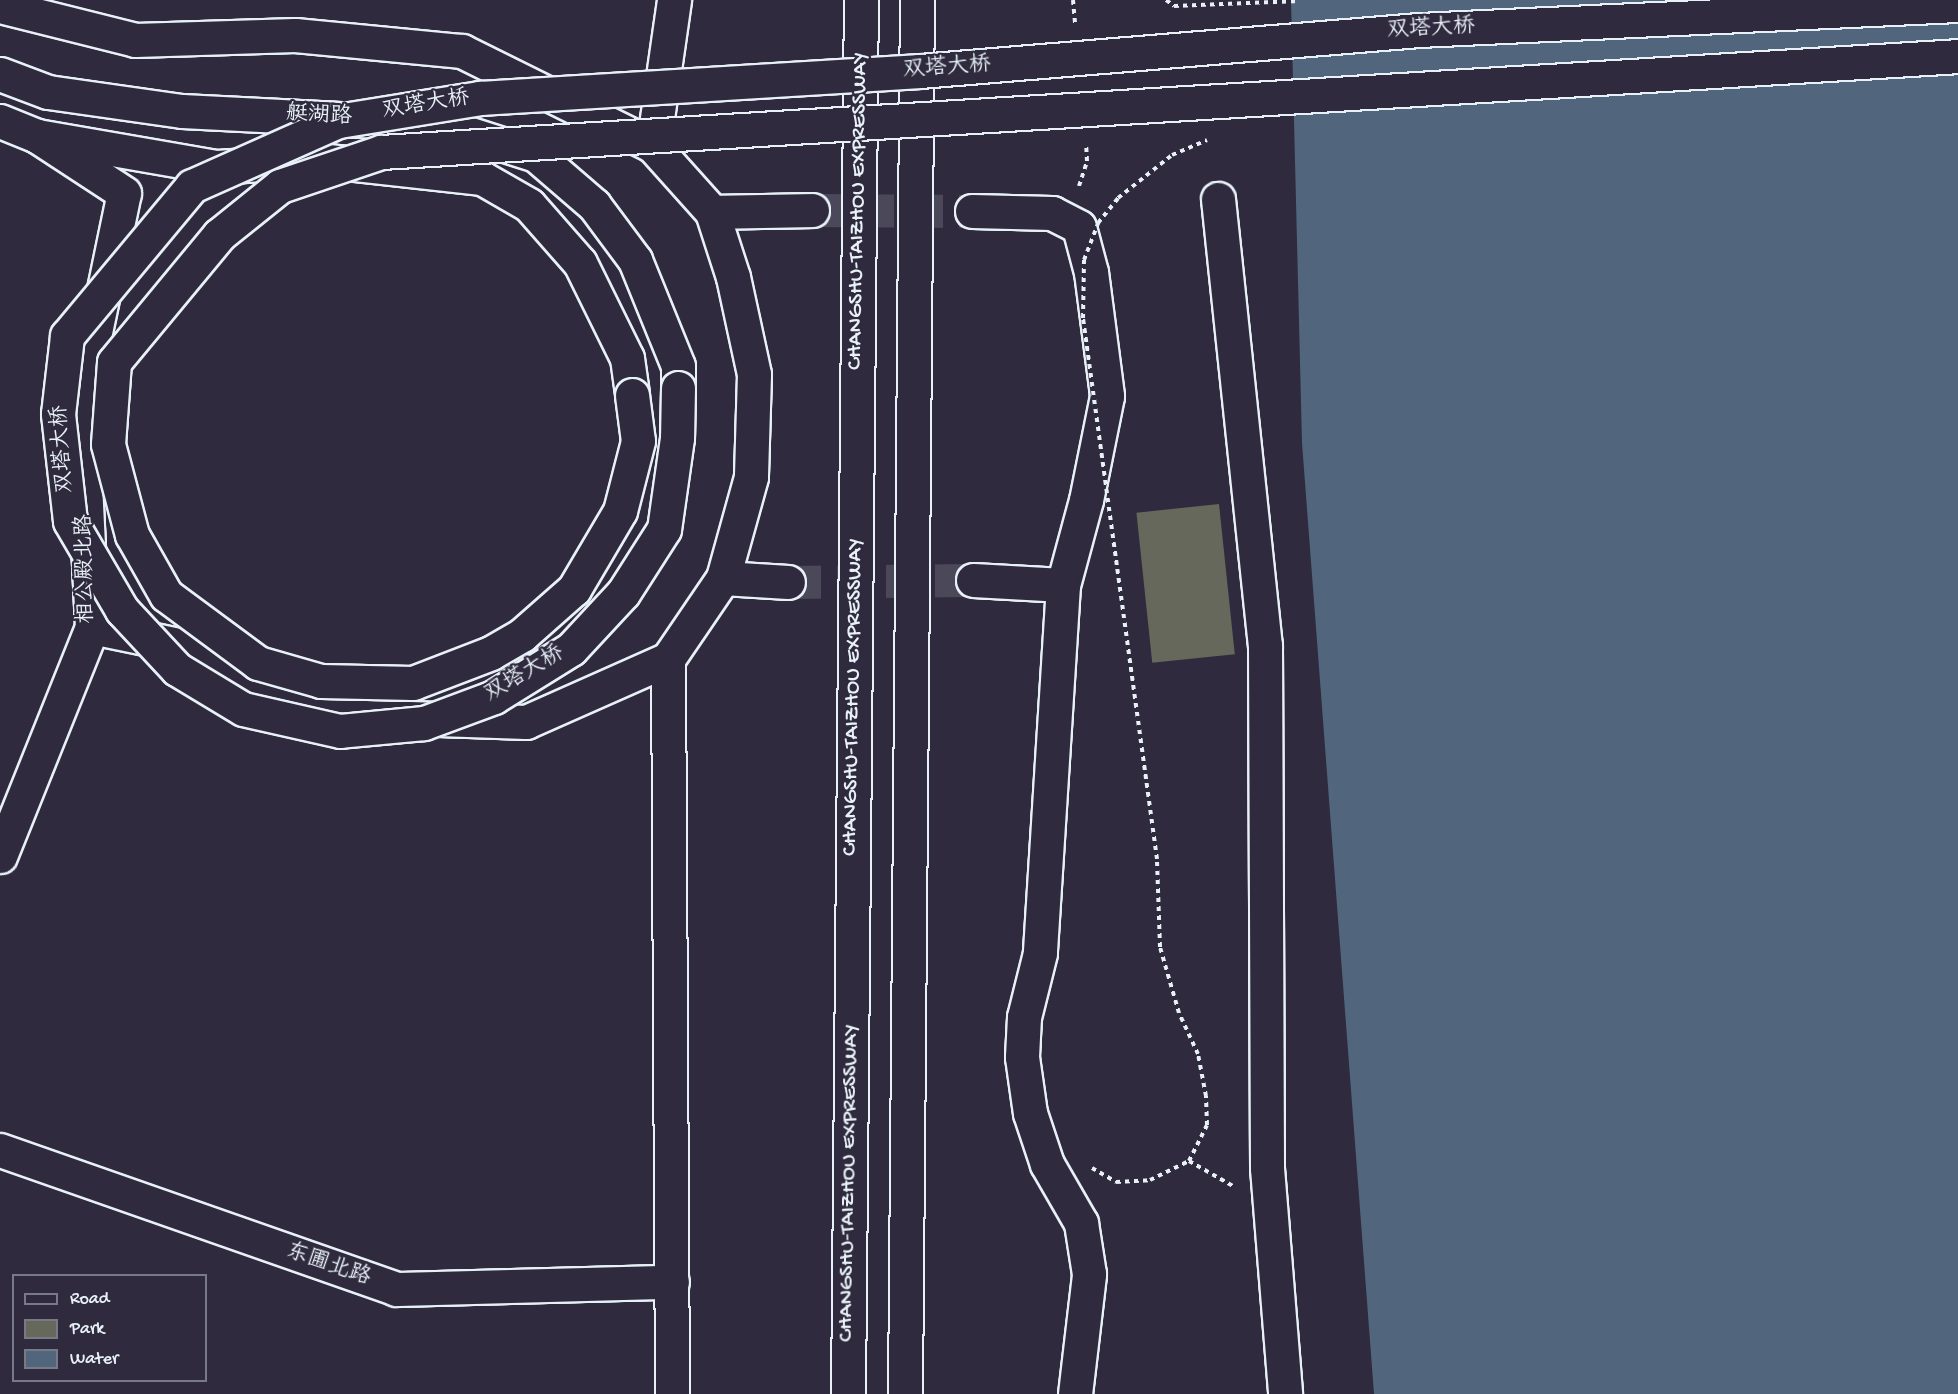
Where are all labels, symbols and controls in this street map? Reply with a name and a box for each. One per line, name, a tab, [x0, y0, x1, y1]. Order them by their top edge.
street label: 双塔大桥	[1386, 15, 1476, 45]
street label: CHANGSHU-TAIZHOU EXPRESSWAY	[843, 52, 875, 370]
street label: 双塔大桥	[902, 53, 992, 85]
street label: 双塔大桥	[380, 86, 472, 126]
street label: 艇湖路	[285, 102, 353, 132]
street label: 双塔大桥	[48, 404, 80, 494]
street label: 相公殿北路	[73, 514, 101, 624]
street label: CHANGSHU-TAIZHOU EXPRESSWAY	[838, 538, 870, 856]
street label: 双塔大桥	[480, 641, 570, 709]
street label: CHANGSHU-TAIZHOU EXPRESSWAY	[834, 1024, 866, 1342]
street label: 东圃北路	[282, 1239, 374, 1293]
legend	[12, 1274, 207, 1382]
text: Road	[70, 1289, 109, 1310]
text: Park	[70, 1319, 104, 1340]
text: Water	[70, 1349, 118, 1370]

